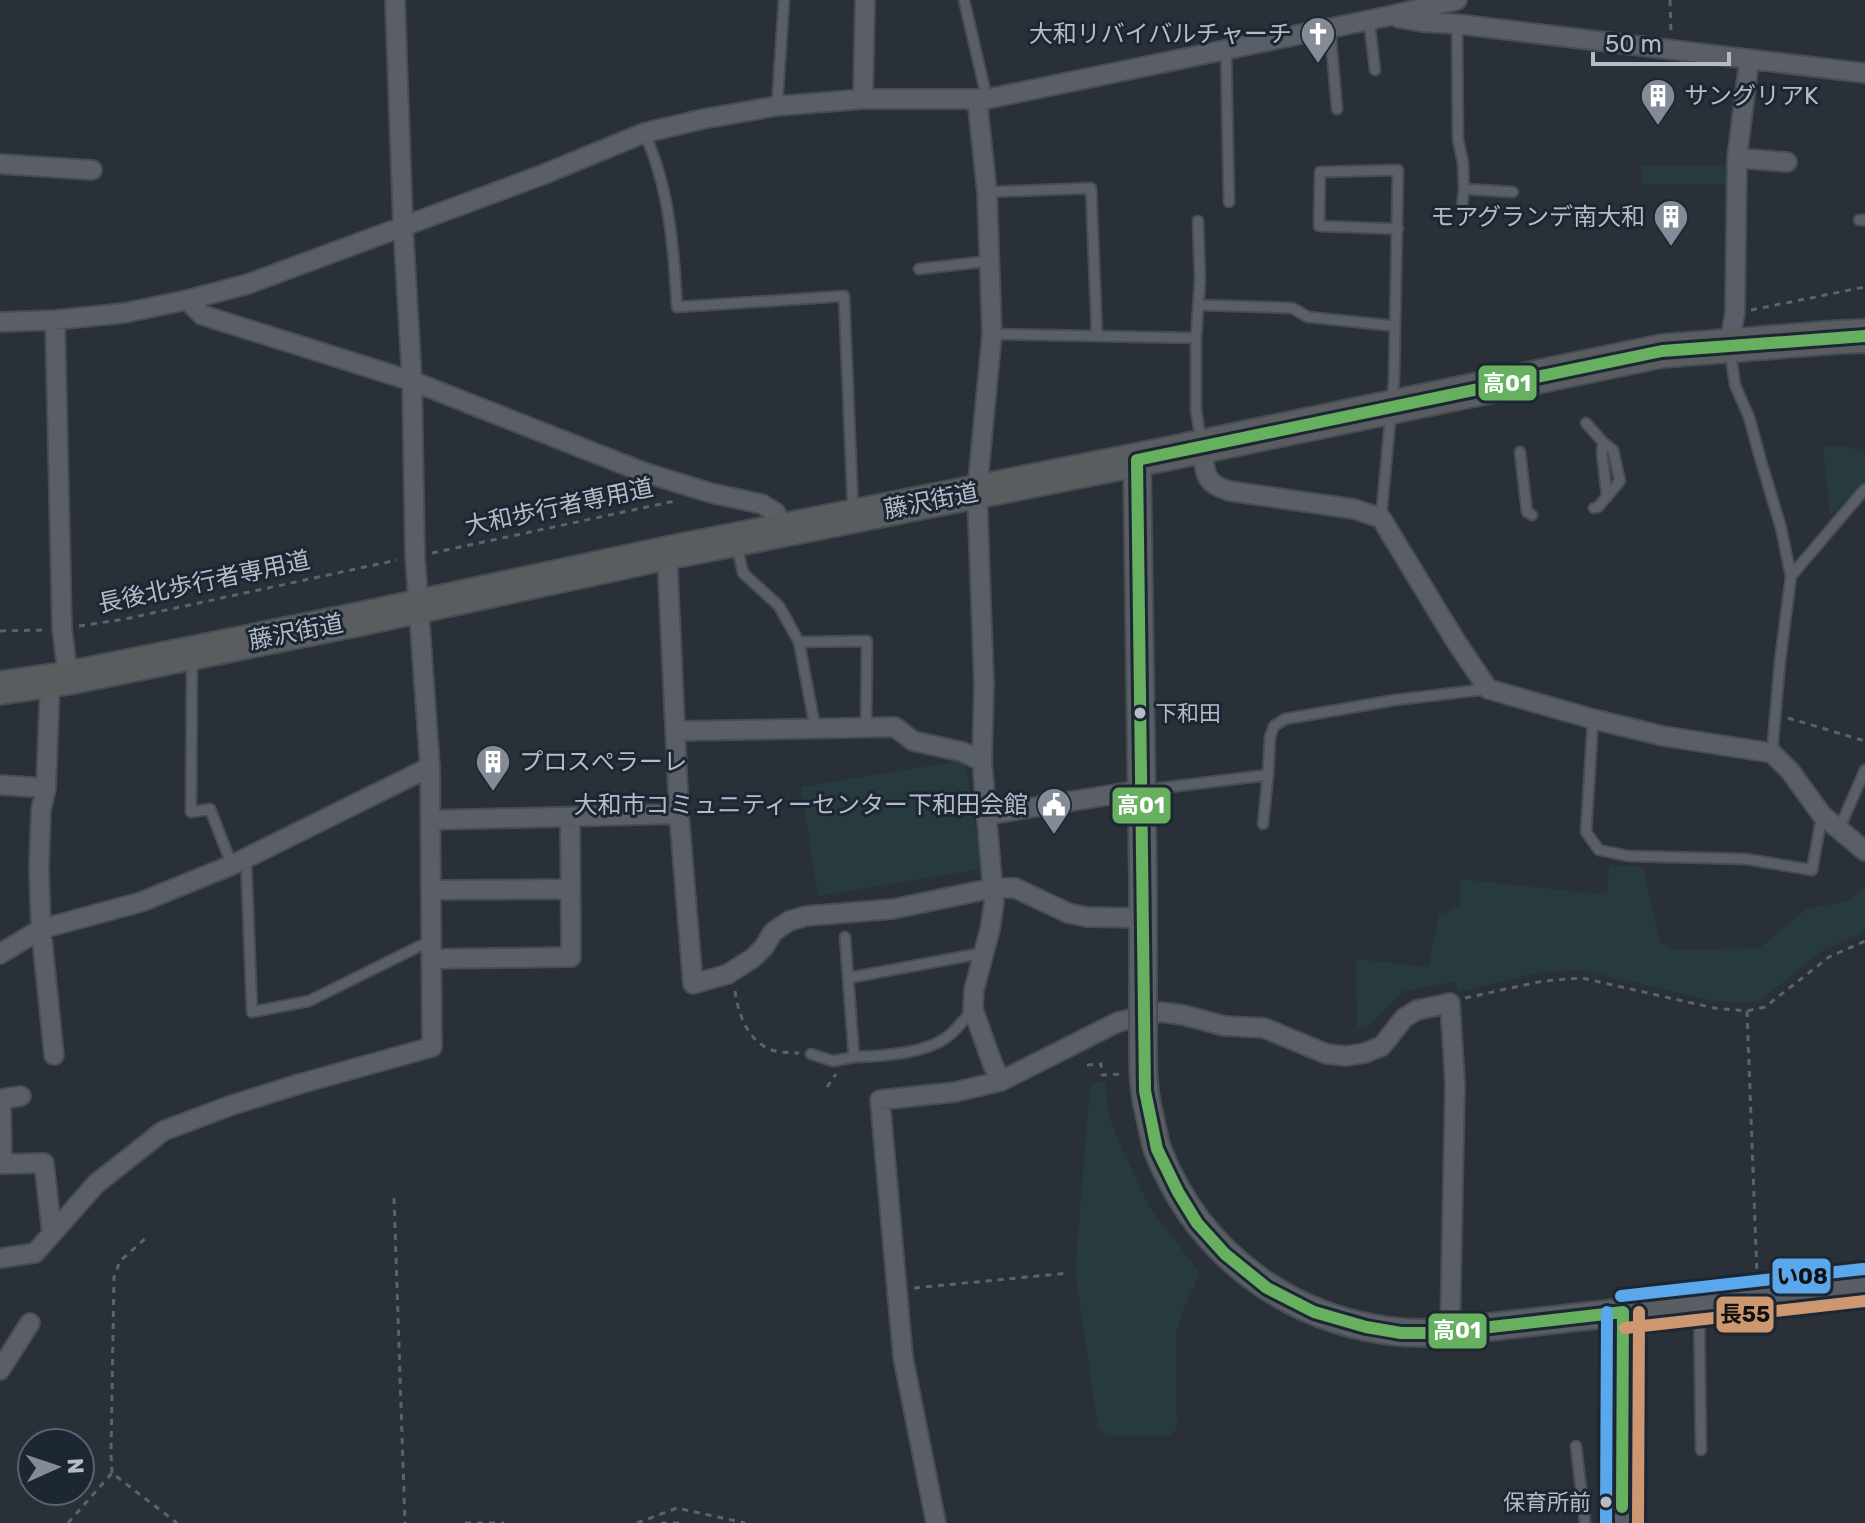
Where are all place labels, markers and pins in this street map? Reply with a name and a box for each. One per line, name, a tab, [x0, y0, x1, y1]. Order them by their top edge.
church icon: 大和リバイバルチャーチ	[1299, 15, 1337, 65]
place label: 大和リバイバルチャーチ	[1029, 20, 1292, 48]
building icon: サングリアK	[1639, 77, 1677, 127]
place label: サングリアK	[1684, 82, 1819, 110]
building icon: モアグランデ南大和	[1652, 198, 1690, 248]
place label: モアグランデ南大和	[1430, 203, 1645, 231]
place label: 下和田	[1155, 700, 1221, 727]
marker: 下和田	[1132, 705, 1148, 721]
building icon: プロスぺラーレ	[474, 743, 512, 793]
place label: プロスぺラーレ	[519, 748, 687, 776]
public building icon: 大和市コミュニティーセンター下和田会館	[1035, 786, 1073, 836]
place label: 大和市コミュニティーセンター下和田会館	[573, 791, 1028, 819]
place label: 保育所前	[1503, 1489, 1591, 1516]
marker: 保育所前	[1598, 1494, 1614, 1510]

